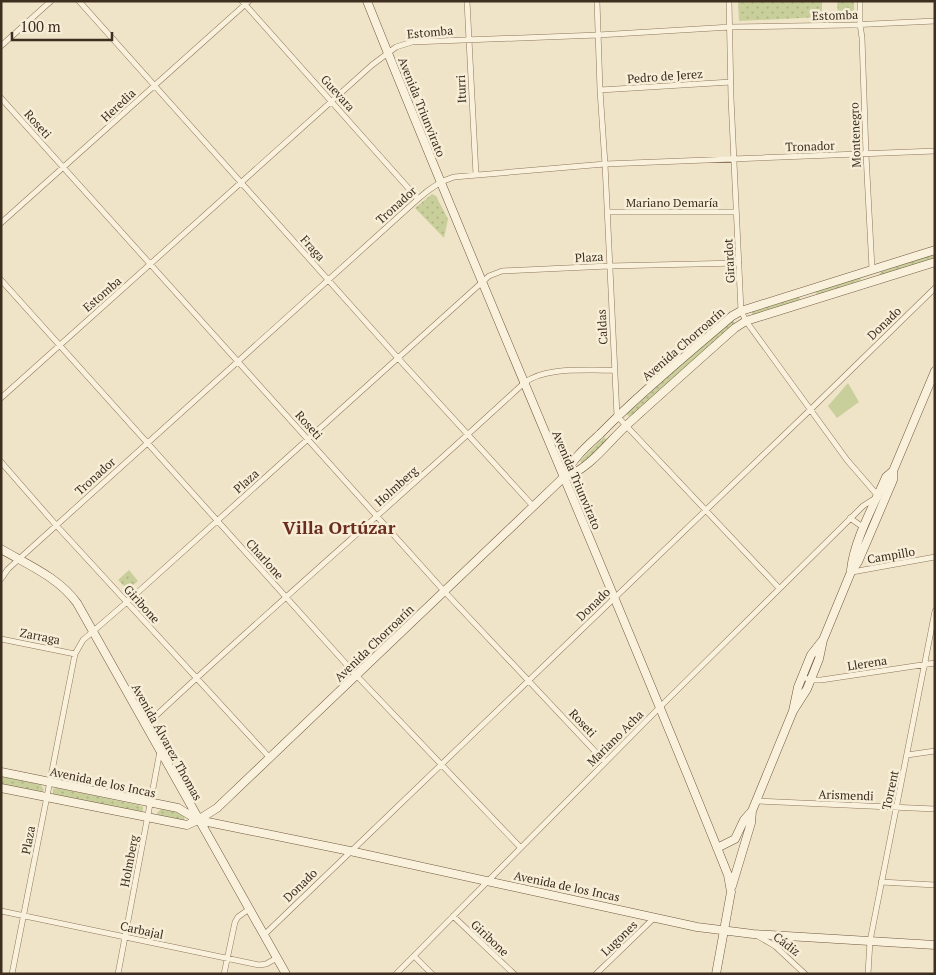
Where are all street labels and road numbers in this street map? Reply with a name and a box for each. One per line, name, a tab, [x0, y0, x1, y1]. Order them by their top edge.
street label: Estomba	[812, 7, 858, 23]
street label: Estomba	[406, 23, 454, 41]
street label: Avenida Triunvirato	[395, 55, 449, 159]
street label: Pedro de Jerez	[627, 66, 703, 86]
street label: Guevara	[318, 72, 358, 114]
street label: Iturri	[453, 74, 469, 104]
street label: Heredia	[98, 85, 138, 125]
street label: Montenegro	[846, 102, 864, 168]
street label: Roseti	[21, 107, 55, 142]
street label: Tronador	[785, 138, 835, 154]
street label: Tronador	[373, 183, 420, 227]
street label: Mariano Demaría	[626, 195, 718, 210]
street label: Fraga	[298, 232, 328, 264]
street label: Girardot	[720, 238, 738, 284]
street label: Plaza	[574, 249, 604, 265]
street label: Estomba	[80, 273, 124, 315]
street label: Donado	[864, 303, 904, 343]
street label: Avenida Chorroarín	[639, 304, 727, 384]
street label: Caldas	[594, 309, 610, 345]
street label: Roseti	[292, 408, 326, 443]
street label: Avenida Triunvirato	[549, 428, 605, 532]
street label: Tronador	[72, 454, 119, 498]
street label: Holmberg	[371, 462, 421, 509]
street label: Plaza	[230, 466, 262, 496]
street label: Charlone	[243, 536, 287, 582]
street label: Campillo	[866, 543, 916, 567]
street label: Giribone	[121, 582, 163, 626]
street label: Donado	[573, 584, 613, 624]
street label: Avenida Chorroarín	[331, 601, 417, 685]
street label: Zarraga	[18, 625, 62, 647]
street label: Llerena	[846, 652, 888, 674]
street label: Avenida Álvarez Thomas	[129, 681, 205, 803]
street label: Roseti	[566, 706, 600, 741]
street label: Mariano Acha	[584, 707, 646, 769]
street label: Avenida de los Incas	[49, 763, 157, 801]
street label: Torrent	[878, 768, 902, 811]
street label: Arismendi	[818, 787, 874, 803]
street label: Plaza	[18, 824, 38, 856]
street label: Holmberg	[117, 833, 142, 888]
street label: Donado	[280, 865, 320, 905]
street label: Avenida de los Incas	[513, 867, 621, 905]
street label: Giribone	[468, 917, 512, 959]
street label: Lugones	[598, 917, 640, 959]
street label: Carbajal	[119, 918, 166, 942]
street label: Cádiz	[771, 929, 804, 959]

